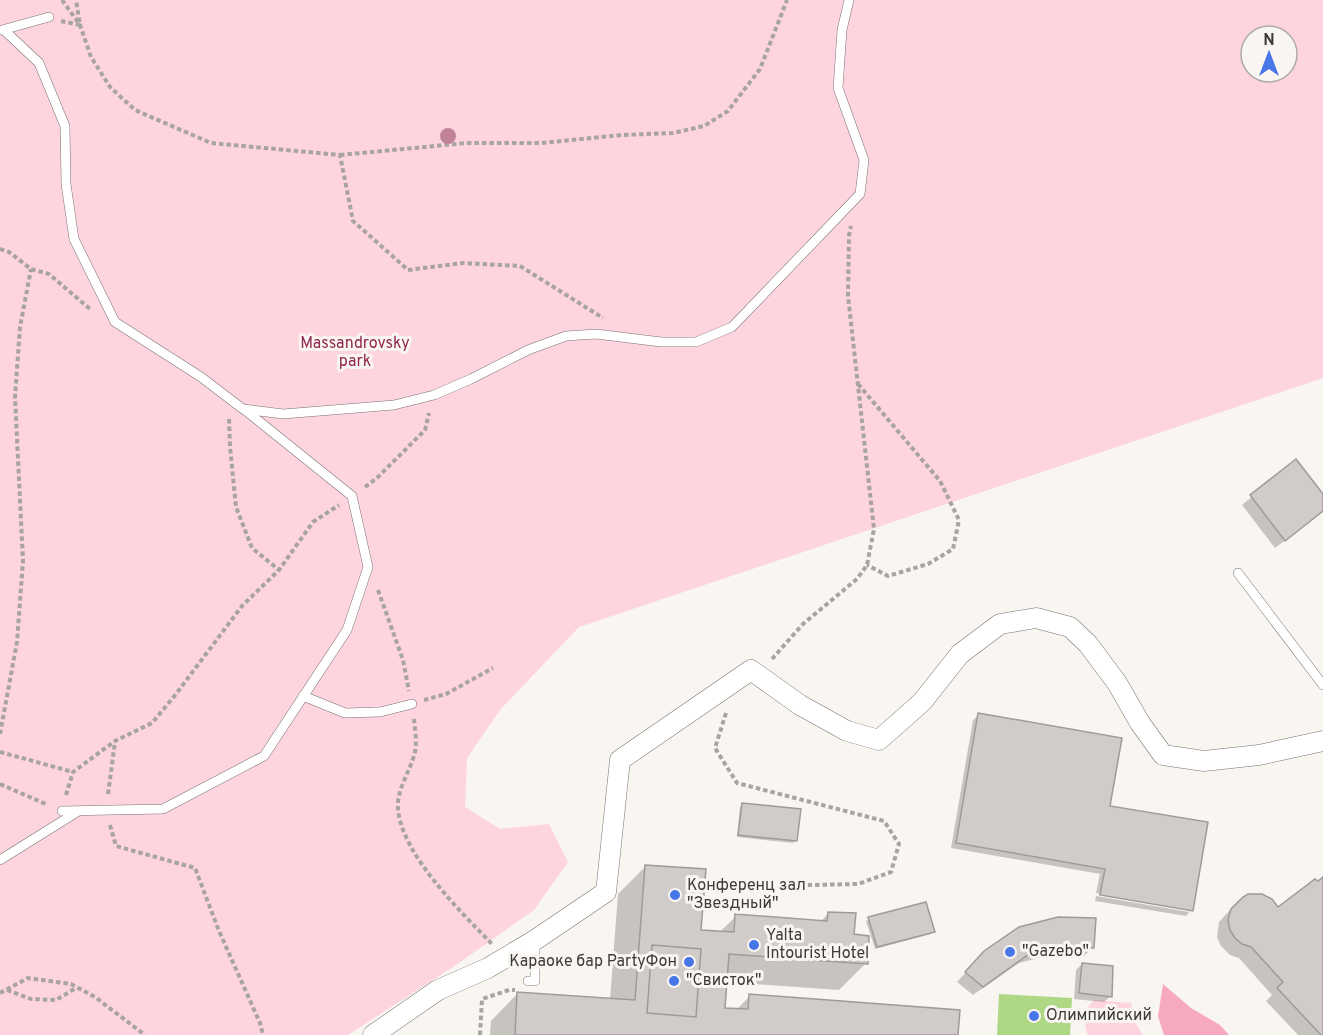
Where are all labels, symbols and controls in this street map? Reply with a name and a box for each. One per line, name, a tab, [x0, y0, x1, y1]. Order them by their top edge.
north arrow	[1239, 24, 1299, 84]
text: N	[1263, 31, 1275, 51]
park label: Massandrovsky park	[300, 334, 410, 372]
place label: Конференц зал "Звездный"	[687, 876, 806, 914]
marker: Конференц зал "Звездный"	[668, 888, 682, 902]
place label: Yalta Intourist Hotel	[766, 926, 869, 964]
marker: Yalta Intourist Hotel	[747, 938, 761, 952]
place label: "Gazebo"	[1022, 942, 1089, 962]
marker: "Gazebo"	[1003, 945, 1017, 959]
place label: Караоке бар PartyФон	[509, 952, 677, 972]
marker: Караоке бар PartyФон	[682, 955, 696, 969]
place label: "Свисток"	[686, 971, 761, 991]
marker: "Свисток"	[667, 974, 681, 988]
place label: Олимпийский	[1046, 1006, 1152, 1026]
marker: Олимпийский	[1027, 1009, 1041, 1023]

